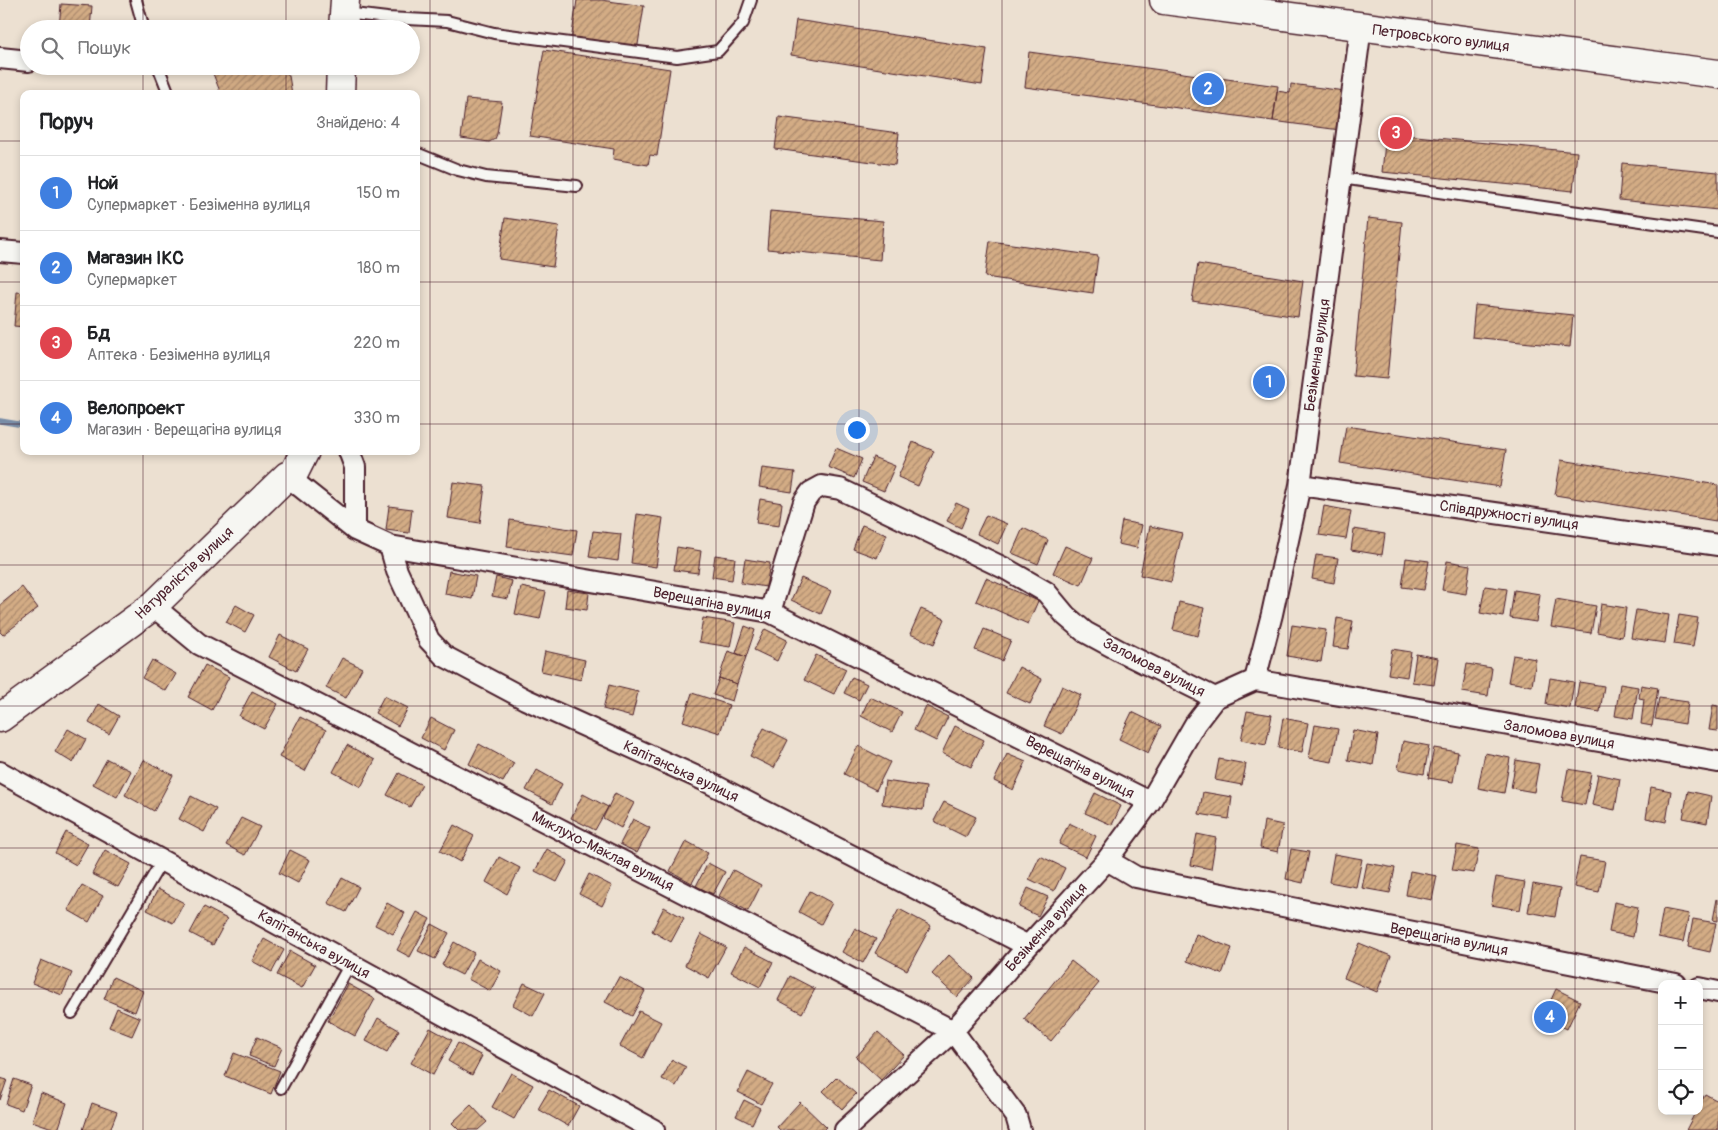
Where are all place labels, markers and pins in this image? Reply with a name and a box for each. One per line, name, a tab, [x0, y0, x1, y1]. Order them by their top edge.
pin: 2	[1192, 70, 1224, 108]
pin: 3	[1380, 114, 1412, 152]
pin: 1	[1253, 363, 1285, 401]
pin: 4	[1534, 998, 1566, 1036]

